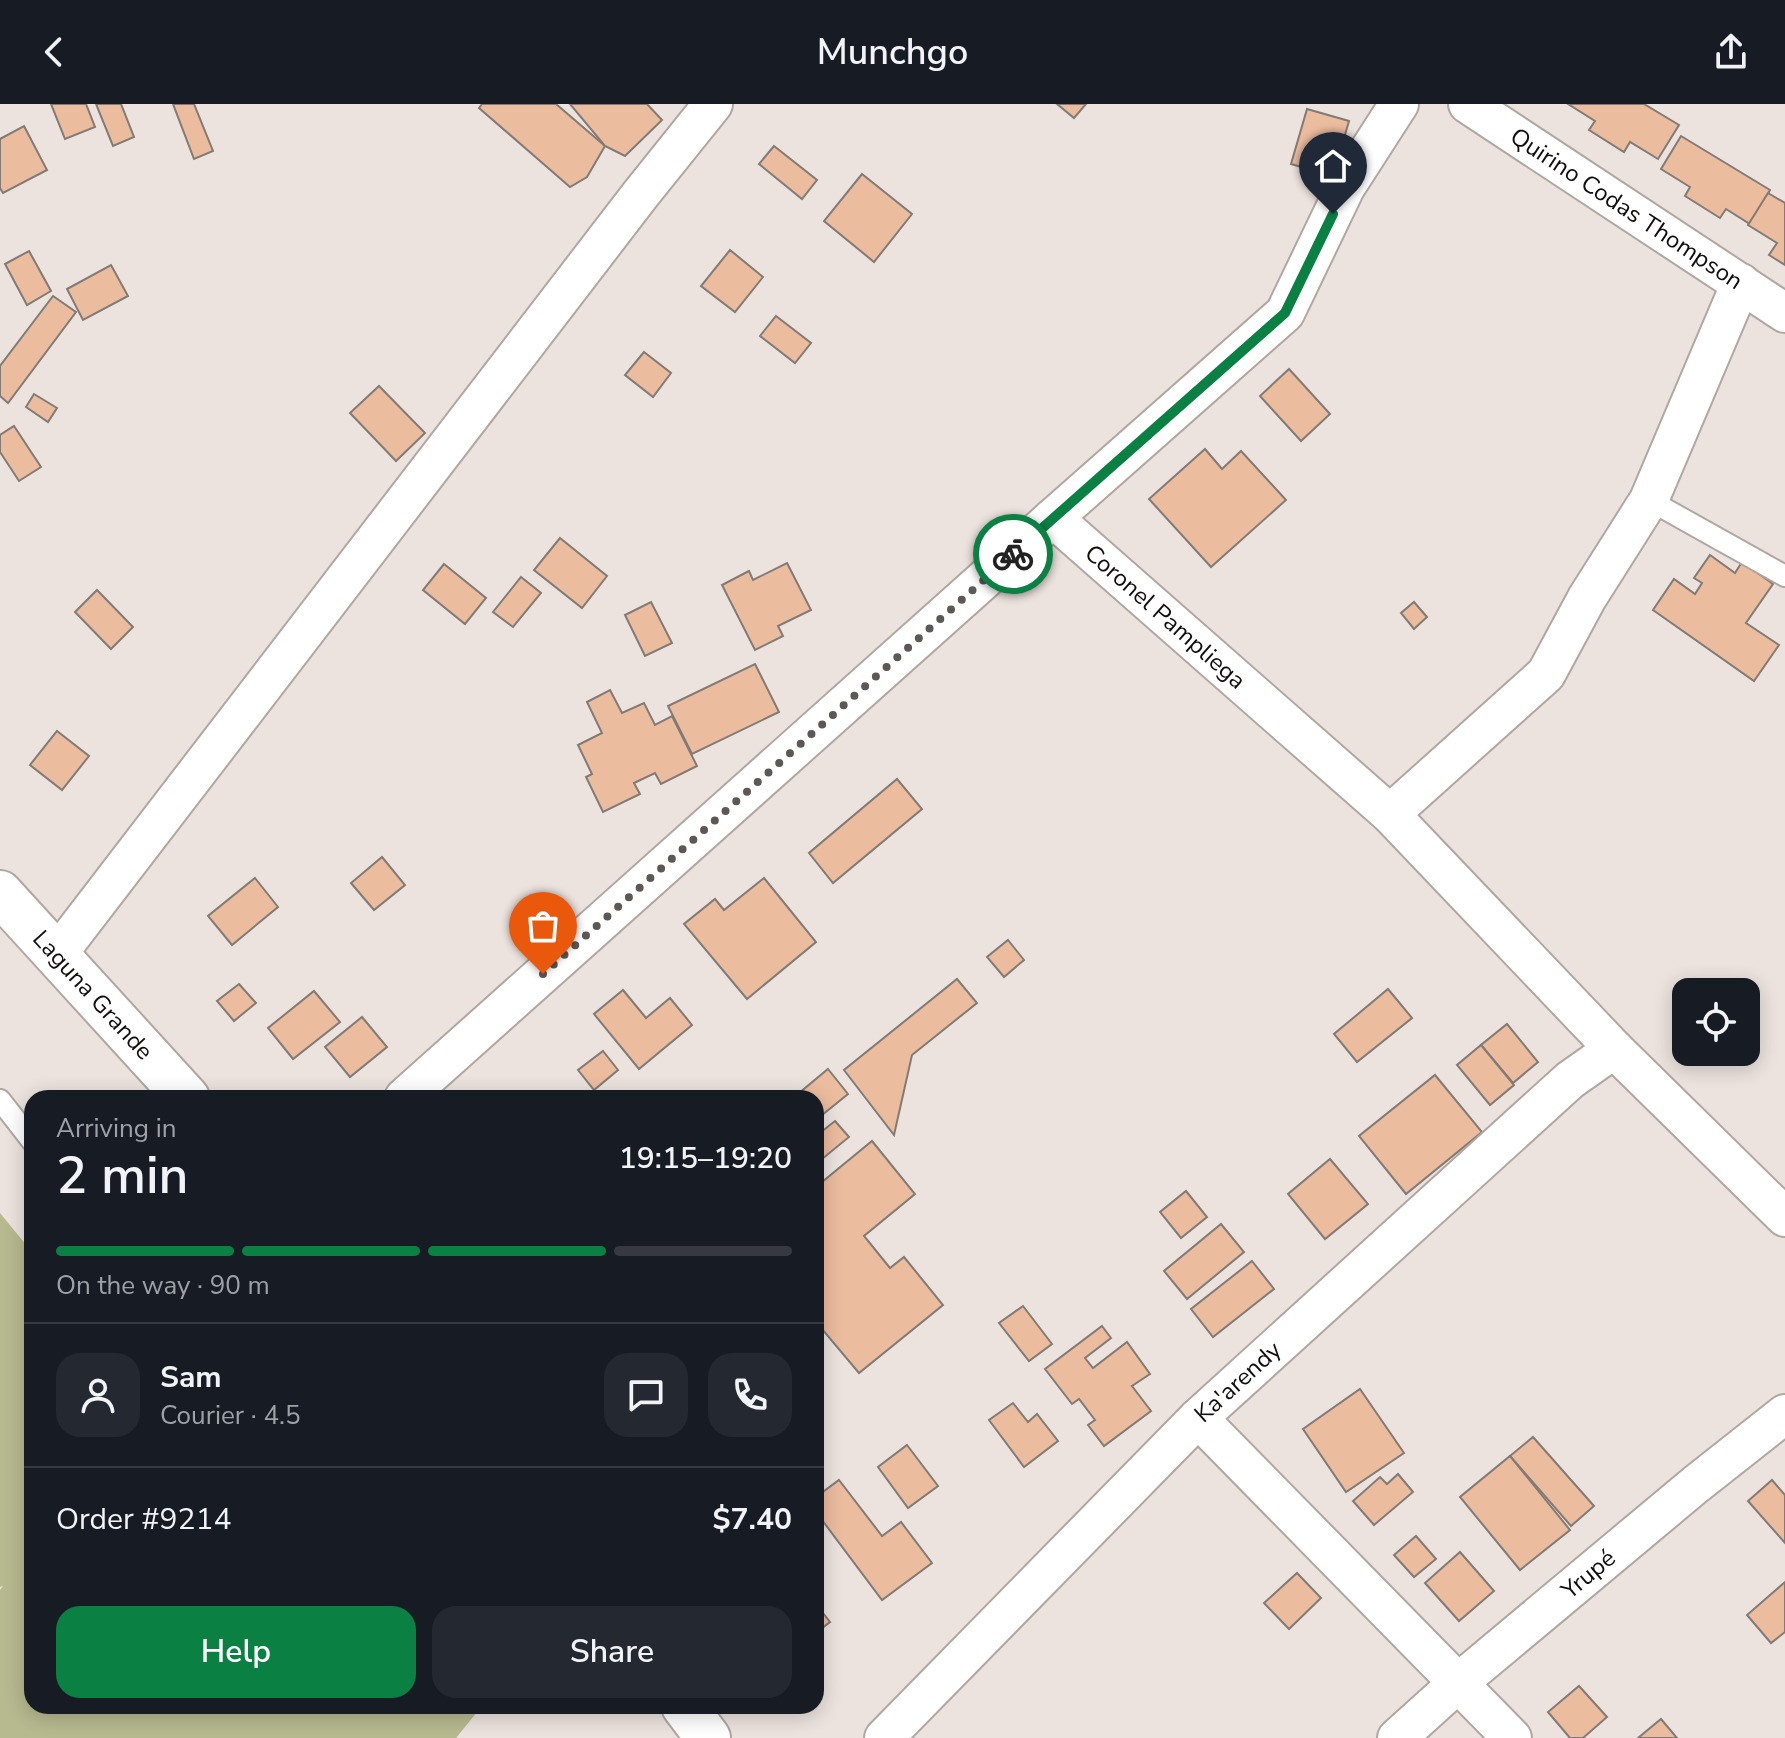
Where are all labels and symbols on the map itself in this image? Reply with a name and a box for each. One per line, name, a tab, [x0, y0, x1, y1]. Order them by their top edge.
street label: Quirino Codas Thompson	[1504, 120, 1749, 297]
pin	[1299, 132, 1367, 214]
courier	[973, 514, 1053, 594]
street label: Coronel Pampliega	[1078, 537, 1253, 696]
pin	[509, 892, 577, 974]
street label: Laguna Grande	[26, 923, 160, 1067]
street label: Ka'arendy	[1187, 1334, 1289, 1430]
street label: Yrupé	[1554, 1542, 1622, 1607]

